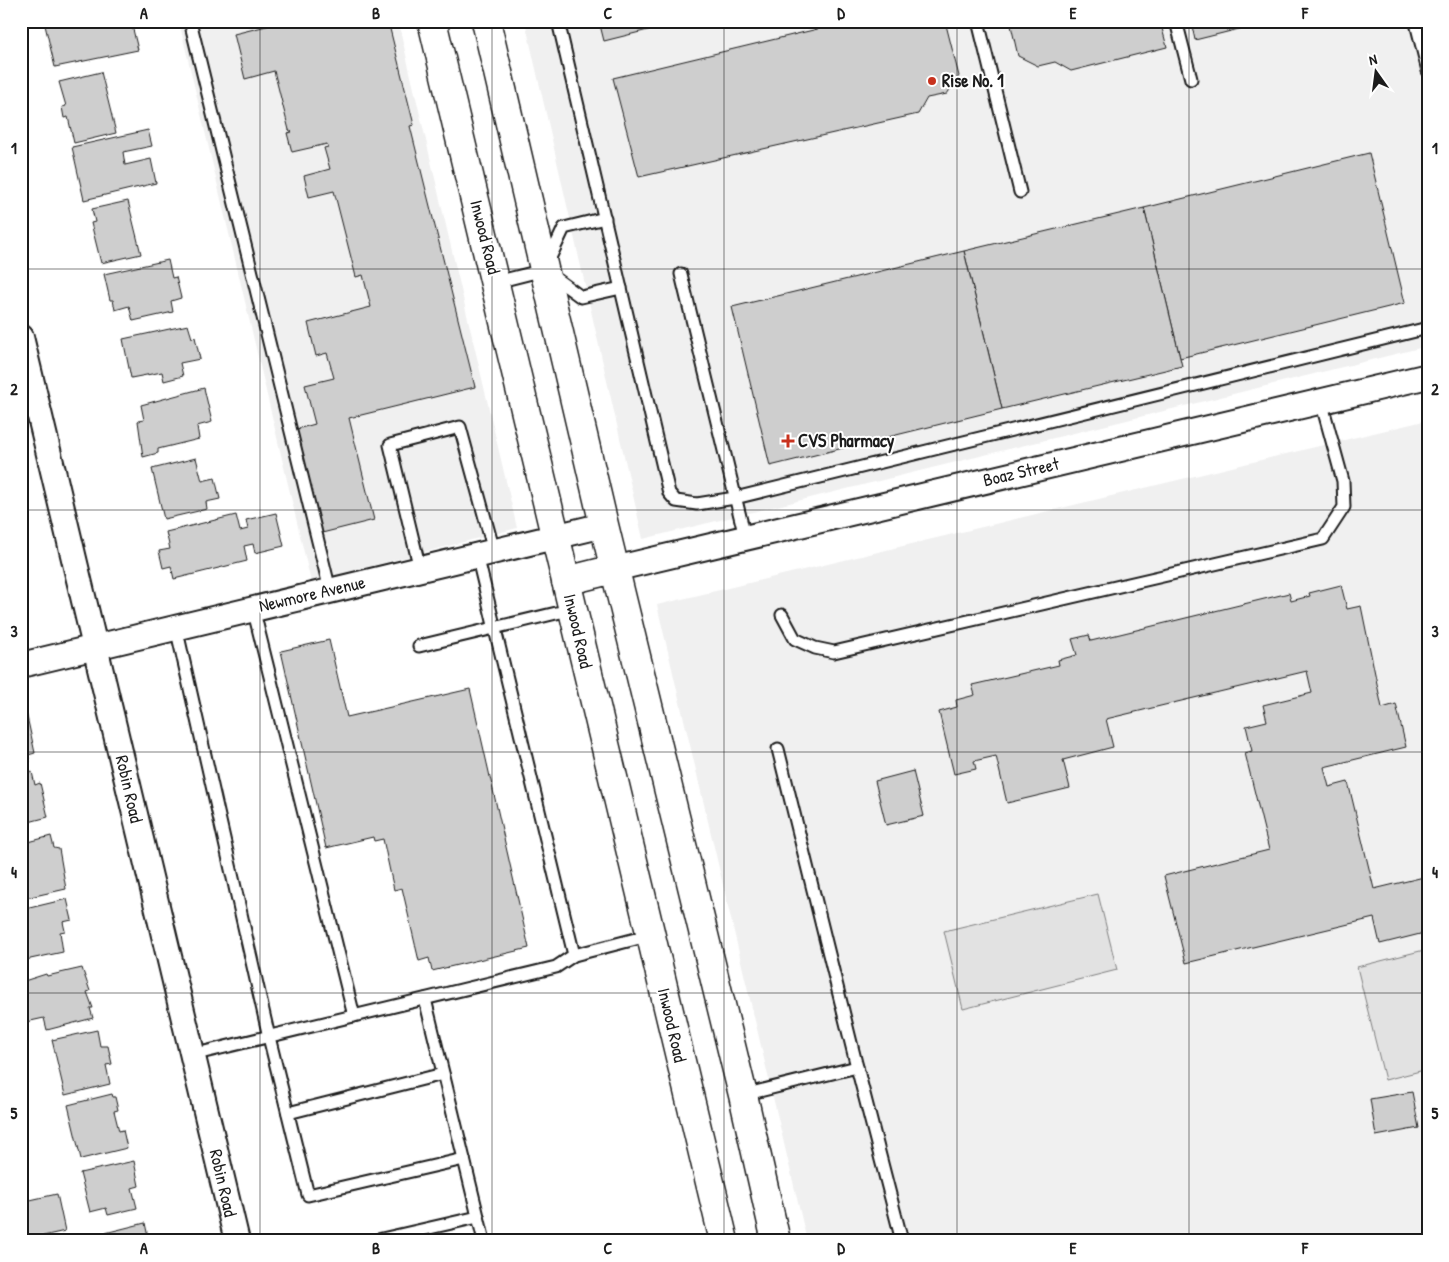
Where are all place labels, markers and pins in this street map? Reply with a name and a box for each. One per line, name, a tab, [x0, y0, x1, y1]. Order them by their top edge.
place label: Rise No. 1	[942, 68, 1004, 93]
marker: Rise No. 1	[926, 75, 938, 87]
place label: CVS Pharmacy	[798, 428, 895, 454]
marker: CVS Pharmacy	[782, 435, 794, 447]

